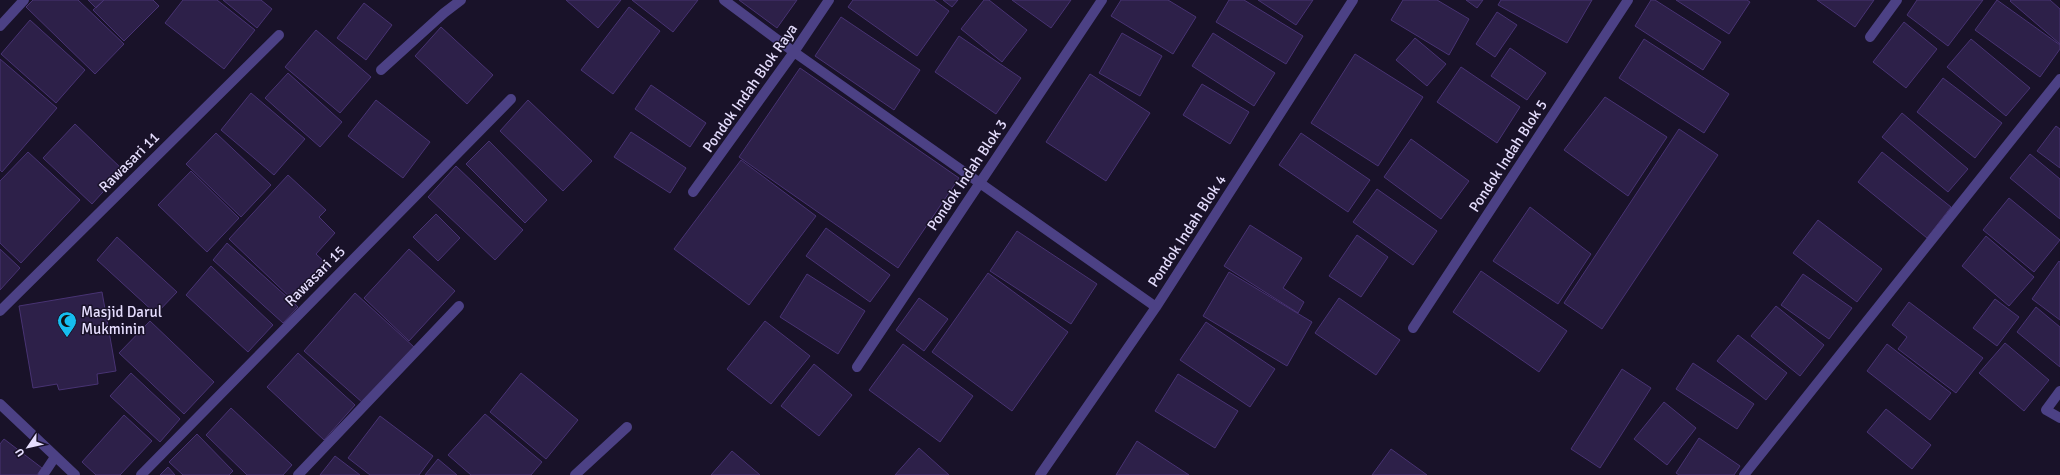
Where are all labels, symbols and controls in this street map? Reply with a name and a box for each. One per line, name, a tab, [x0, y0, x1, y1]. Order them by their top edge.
street label: Pondok Indah Blok Raya	[699, 20, 801, 156]
street label: Pondok Indah Blok 5	[1465, 96, 1551, 216]
street label: Pondok Indah Blok 3	[923, 116, 1011, 234]
street label: Rawasari 11	[95, 128, 163, 196]
street label: Pondok Indah Blok 4	[1144, 171, 1230, 291]
street label: Rawasari 15	[281, 242, 349, 310]
place label: Masjid Darul Mukminin	[81, 303, 162, 338]
mosque icon: Masjid Darul Mukminin	[56, 310, 78, 338]
north arrow	[8, 427, 48, 467]
text: U	[13, 446, 28, 459]

